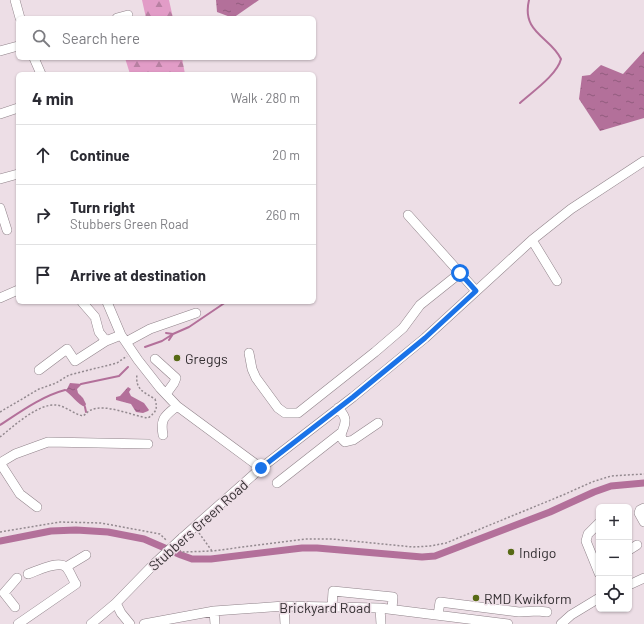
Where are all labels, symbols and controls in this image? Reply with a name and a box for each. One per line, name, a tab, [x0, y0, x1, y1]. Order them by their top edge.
search box	[16, 16, 316, 60]
icon: search	[30, 27, 52, 49]
text: Search here	[62, 29, 140, 47]
text: 4 min	[32, 88, 74, 108]
text: Walk · 280 m	[231, 90, 300, 106]
icon: ahead	[32, 144, 54, 166]
text: Continue	[70, 146, 130, 164]
text: 20 m	[272, 147, 300, 163]
text: Turn right	[70, 198, 135, 216]
icon: right	[32, 204, 54, 226]
text: 260 m	[266, 207, 300, 223]
text: Stubbers Green Road	[70, 216, 189, 232]
icon: arrive	[32, 264, 54, 286]
route start	[451, 264, 469, 282]
text: Arrive at destination	[70, 266, 206, 284]
place label: Greggs	[185, 350, 228, 367]
marker: Greggs	[172, 353, 182, 363]
route end	[252, 459, 270, 477]
street label: Stubbers Green Road	[145, 476, 251, 574]
map controls	[596, 504, 632, 612]
button: +	[596, 504, 632, 540]
button: −	[596, 540, 632, 576]
place label: Indigo	[519, 544, 556, 561]
marker: Indigo	[506, 547, 516, 557]
button: locate	[596, 576, 632, 612]
place label: RMD Kwikform	[484, 590, 572, 607]
marker: RMD Kwikform	[471, 593, 481, 603]
street label: Brickyard Road	[279, 599, 371, 616]

